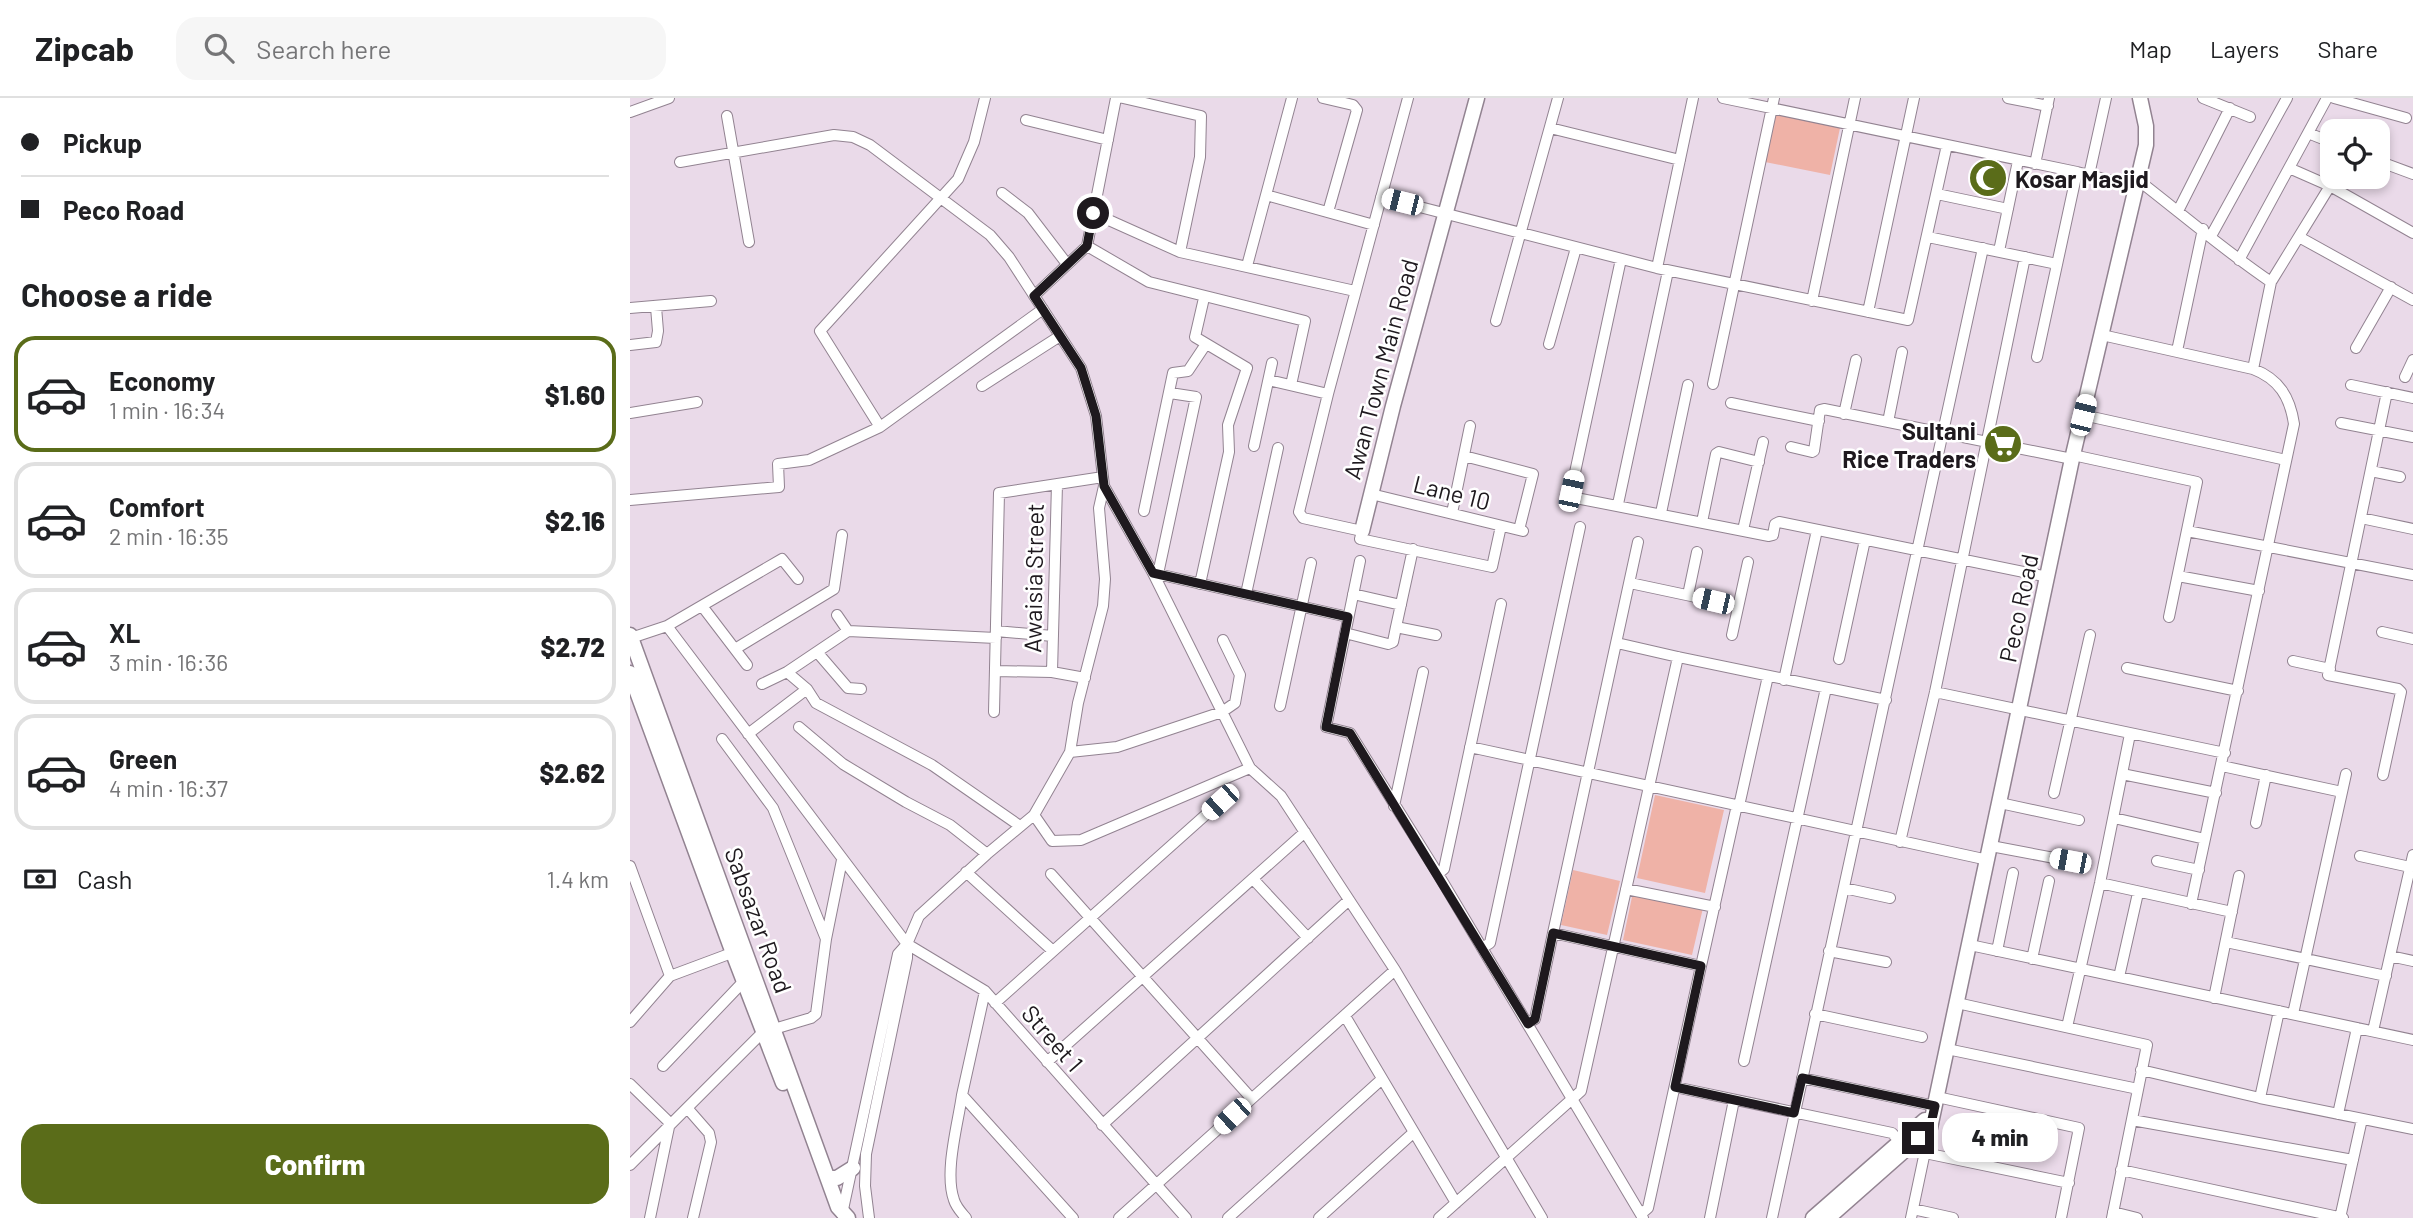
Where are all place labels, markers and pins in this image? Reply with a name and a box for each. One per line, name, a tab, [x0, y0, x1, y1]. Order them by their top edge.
mosque icon: Kosar Masjid	[1967, 157, 2009, 199]
place label: Kosar Masjid	[2015, 164, 2149, 193]
place label: Sultani Rice Traders	[1842, 416, 1976, 473]
supermarket icon: Sultani Rice Traders	[1982, 423, 2024, 465]

